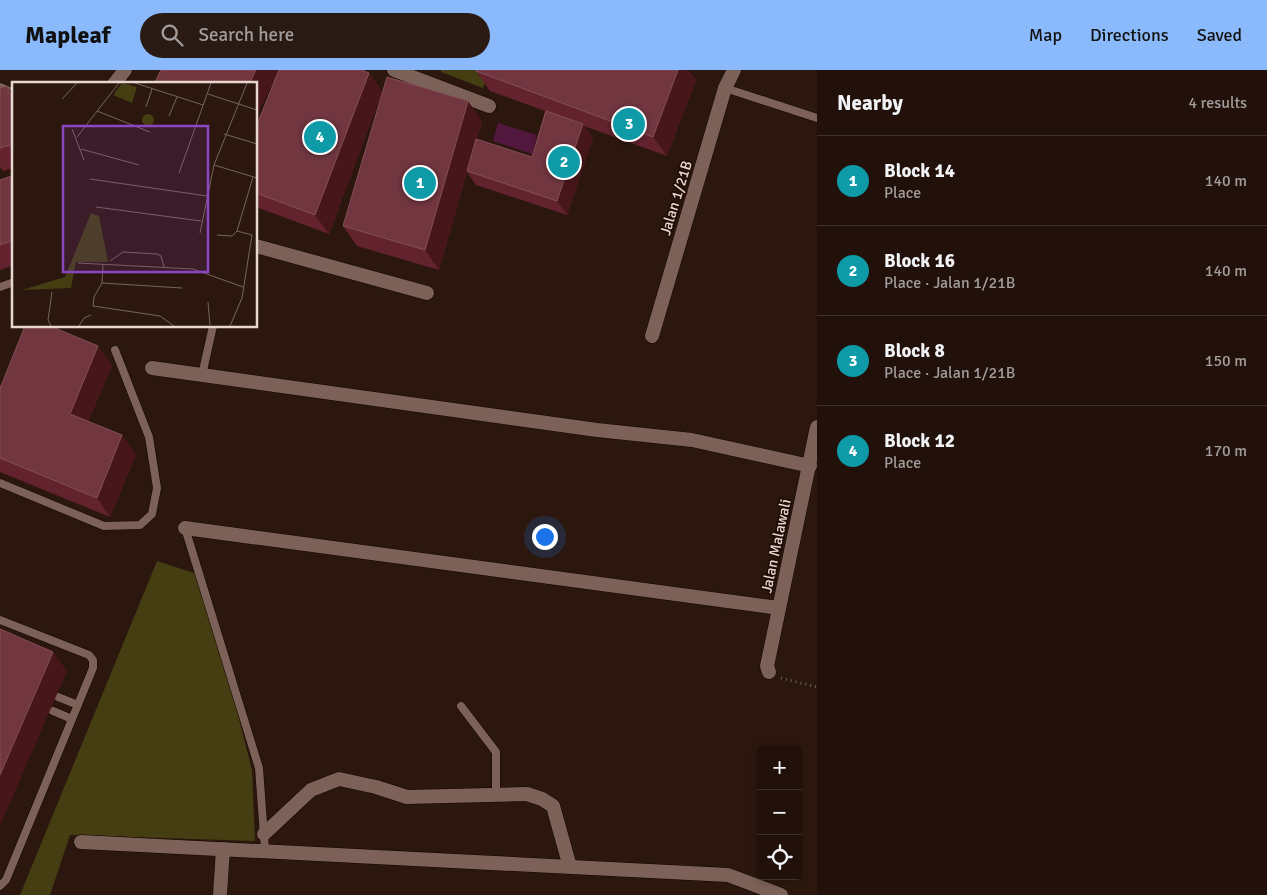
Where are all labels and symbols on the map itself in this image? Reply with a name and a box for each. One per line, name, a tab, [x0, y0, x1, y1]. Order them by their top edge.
inset map	[12, 82, 258, 328]
pin: 3	[613, 105, 645, 143]
pin: 4	[304, 118, 336, 156]
pin: 2	[548, 143, 580, 181]
street label: Jalan 1/21B	[656, 158, 696, 238]
pin: 1	[404, 164, 436, 202]
street label: Jalan Malawali	[757, 497, 795, 595]
your location	[532, 524, 558, 550]

